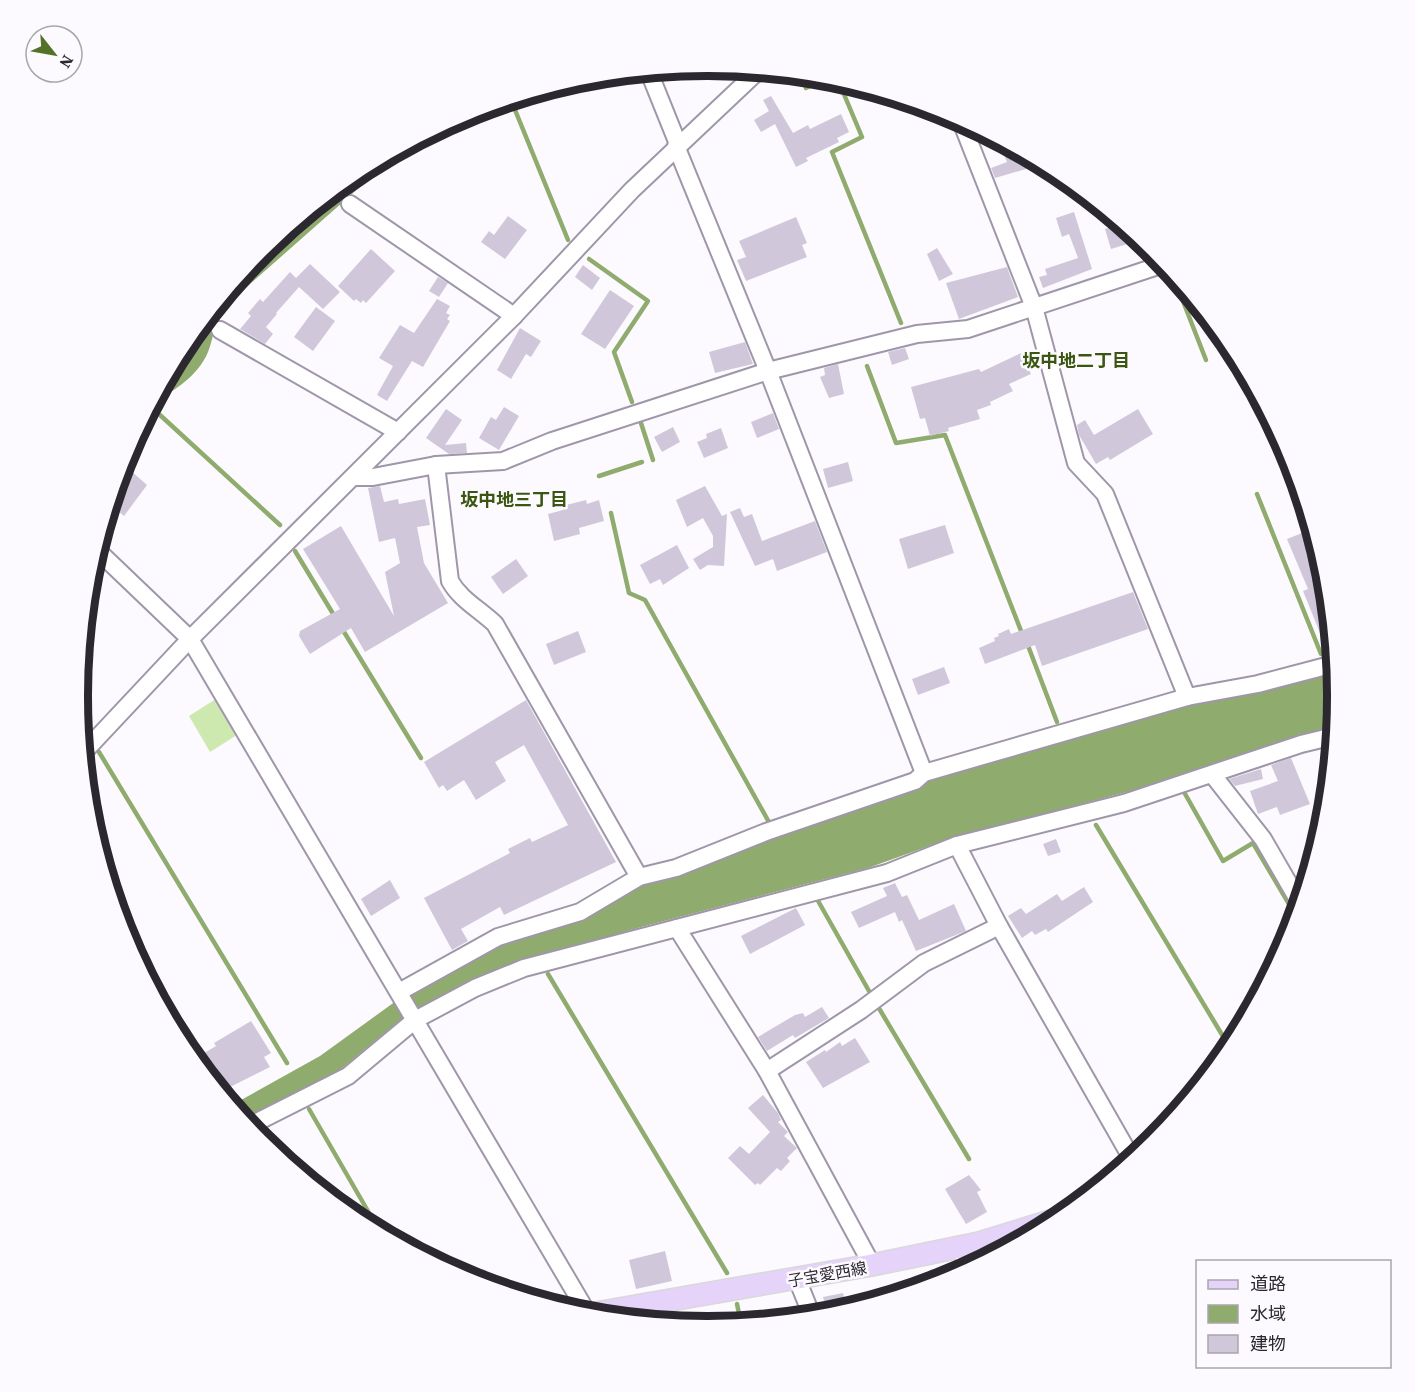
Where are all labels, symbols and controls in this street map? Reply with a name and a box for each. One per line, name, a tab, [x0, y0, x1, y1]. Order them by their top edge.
north arrow	[24, 24, 84, 84]
text: N	[54, 51, 79, 73]
district label: 坂中地二丁目	[1022, 348, 1130, 373]
district label: 坂中地三丁目	[460, 487, 568, 512]
street label: 子宝愛西線	[786, 1256, 868, 1292]
legend	[1196, 1260, 1391, 1368]
text: 道路	[1250, 1271, 1286, 1296]
text: 水域	[1250, 1301, 1286, 1326]
text: 建物	[1250, 1331, 1286, 1356]

